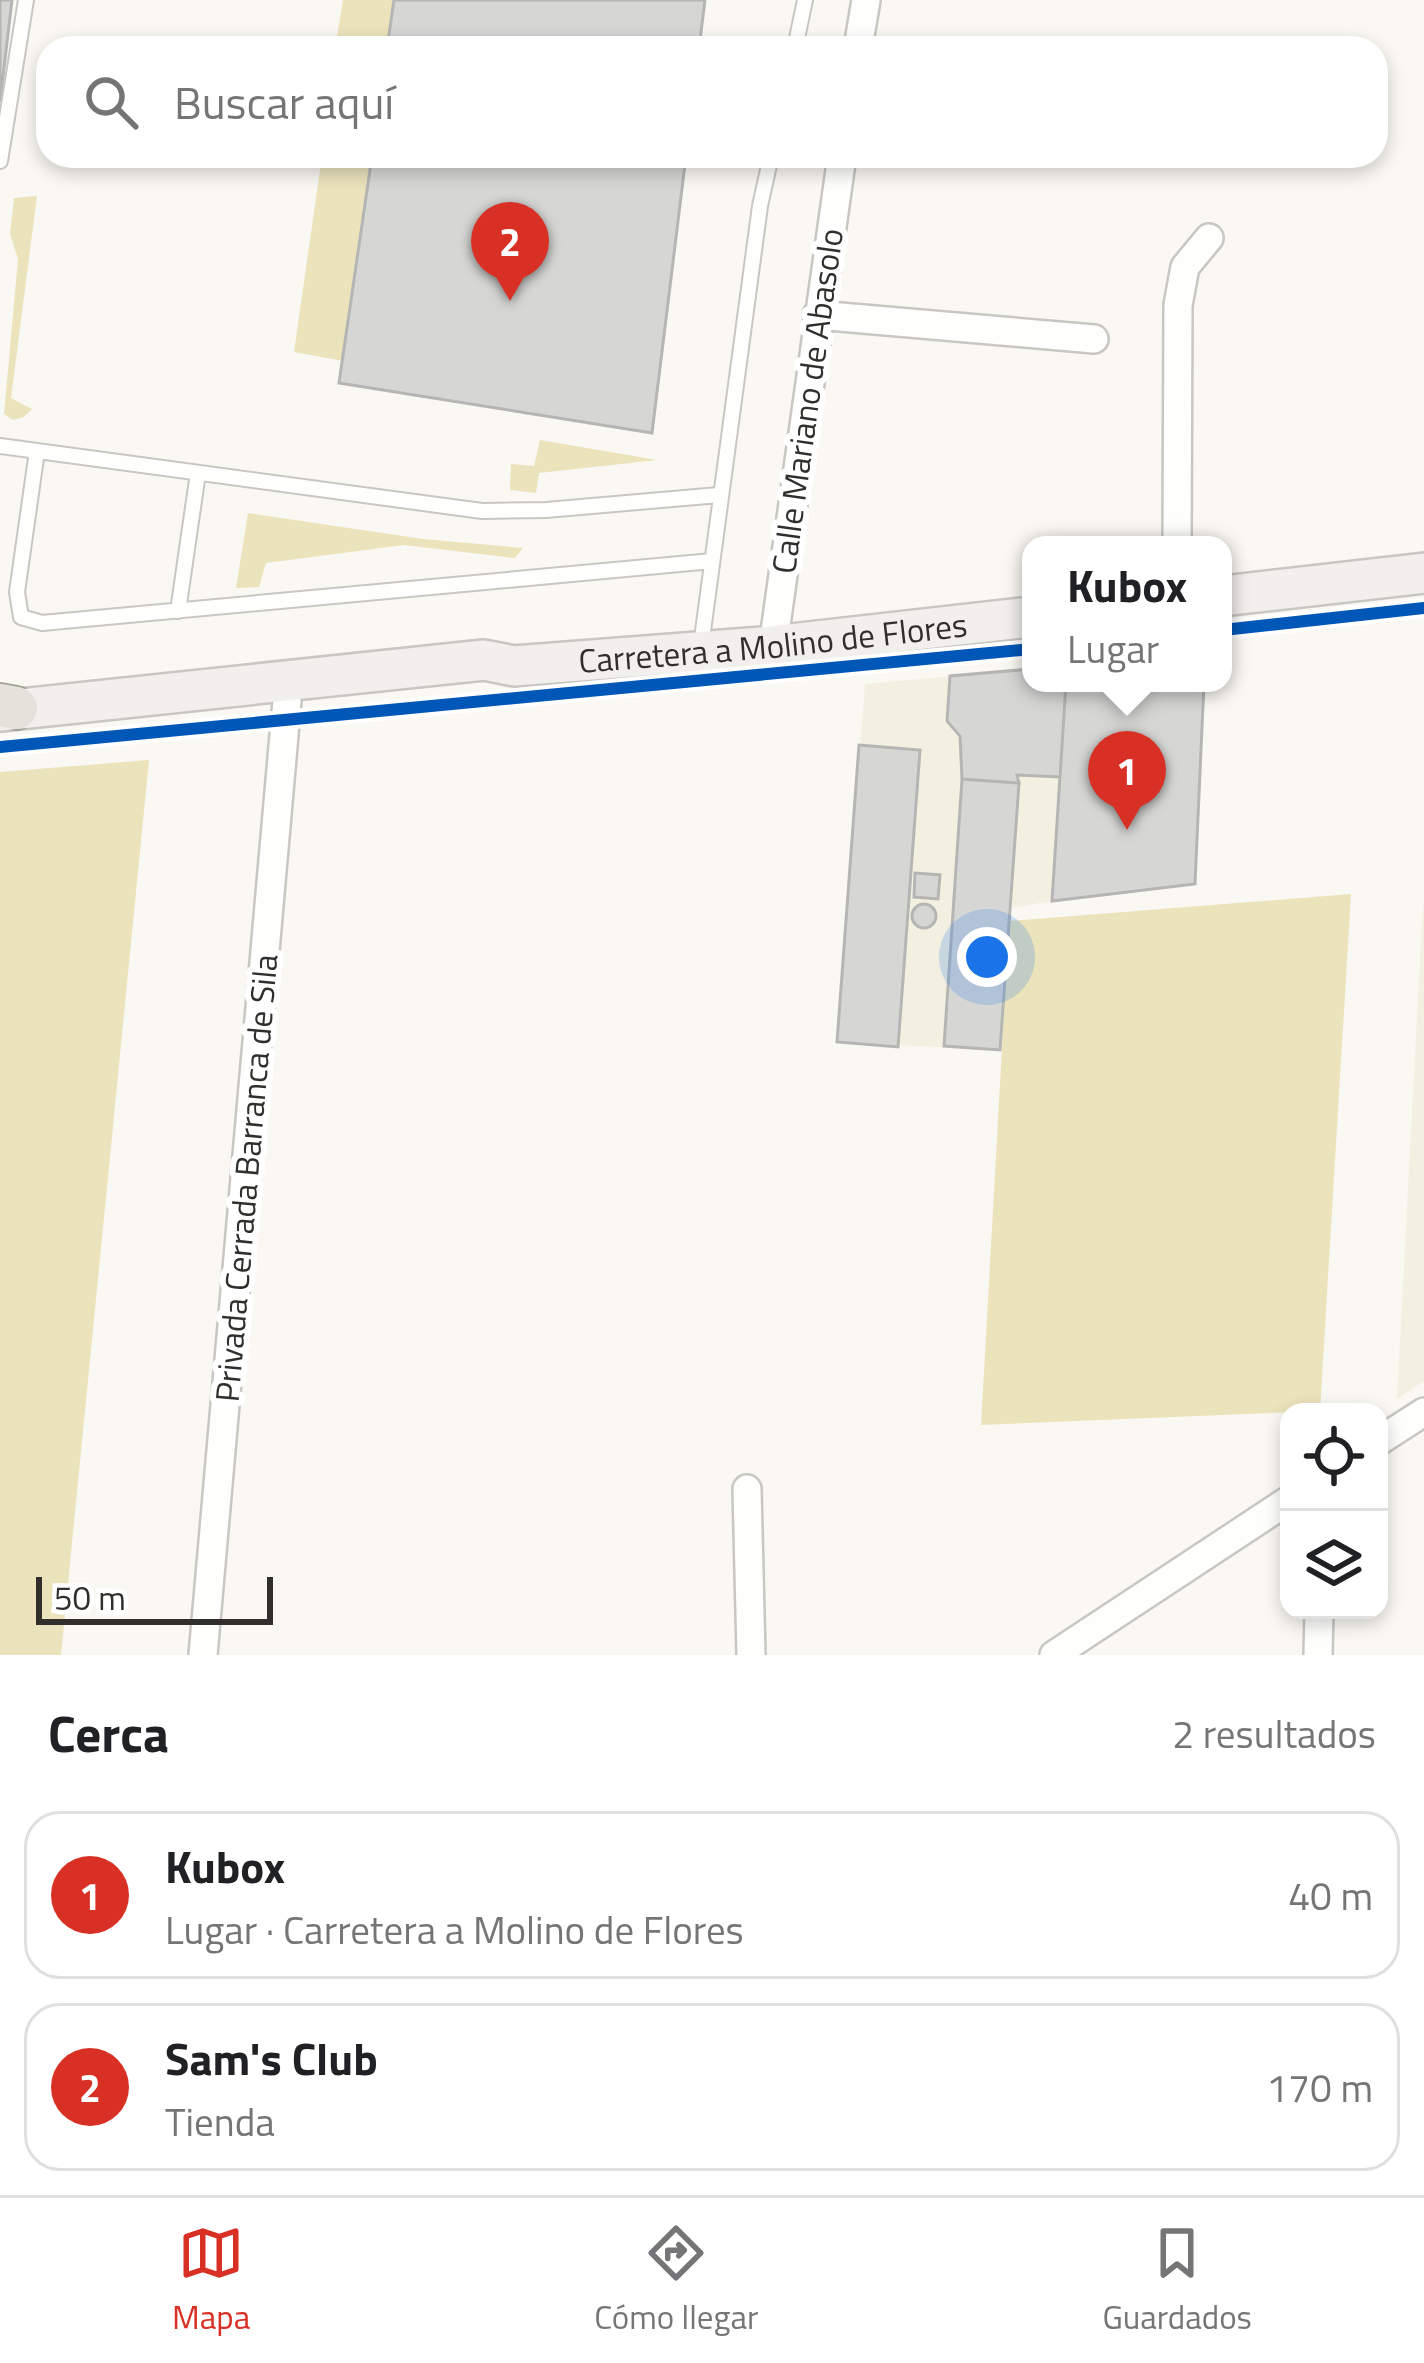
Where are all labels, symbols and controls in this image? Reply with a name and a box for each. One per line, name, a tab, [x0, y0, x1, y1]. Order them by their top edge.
search box	[36, 36, 1388, 168]
text: Buscar aquí	[174, 68, 394, 136]
icon: search	[78, 69, 144, 135]
pin: 2	[471, 202, 549, 301]
street label: Calle Mariano de Abasolo	[758, 225, 856, 577]
popup	[1022, 536, 1232, 692]
text: Kubox	[1067, 551, 1187, 619]
street label: Carretera a Molino de Flores	[577, 599, 970, 686]
text: Lugar	[1067, 619, 1159, 678]
pin: 1	[1088, 731, 1166, 830]
your location	[957, 927, 1017, 987]
street label: Privada Cerrada Barranca de Sila	[202, 952, 290, 1404]
map controls	[1280, 1403, 1388, 1619]
button: locate	[1280, 1403, 1388, 1511]
button: layers	[1280, 1511, 1388, 1619]
scale bar	[36, 1571, 273, 1624]
text: 50 m	[54, 1573, 126, 1623]
text: Cerca	[48, 1694, 169, 1772]
text: 2 resultados	[1172, 1704, 1376, 1763]
text: Kubox	[165, 1832, 285, 1900]
text: 1	[79, 1866, 101, 1925]
text: 40 m	[1288, 1866, 1373, 1925]
text: Lugar · Carretera a Molino de Flores	[165, 1900, 744, 1959]
text: Sam's Club	[165, 2024, 378, 2092]
text: 2	[79, 2058, 101, 2117]
text: 170 m	[1266, 2058, 1373, 2117]
text: Tienda	[165, 2092, 275, 2151]
tab: Mapa	[172, 2220, 250, 2342]
tab: Cómo llegar	[594, 2220, 758, 2342]
tab: Guardados	[1102, 2220, 1252, 2342]

